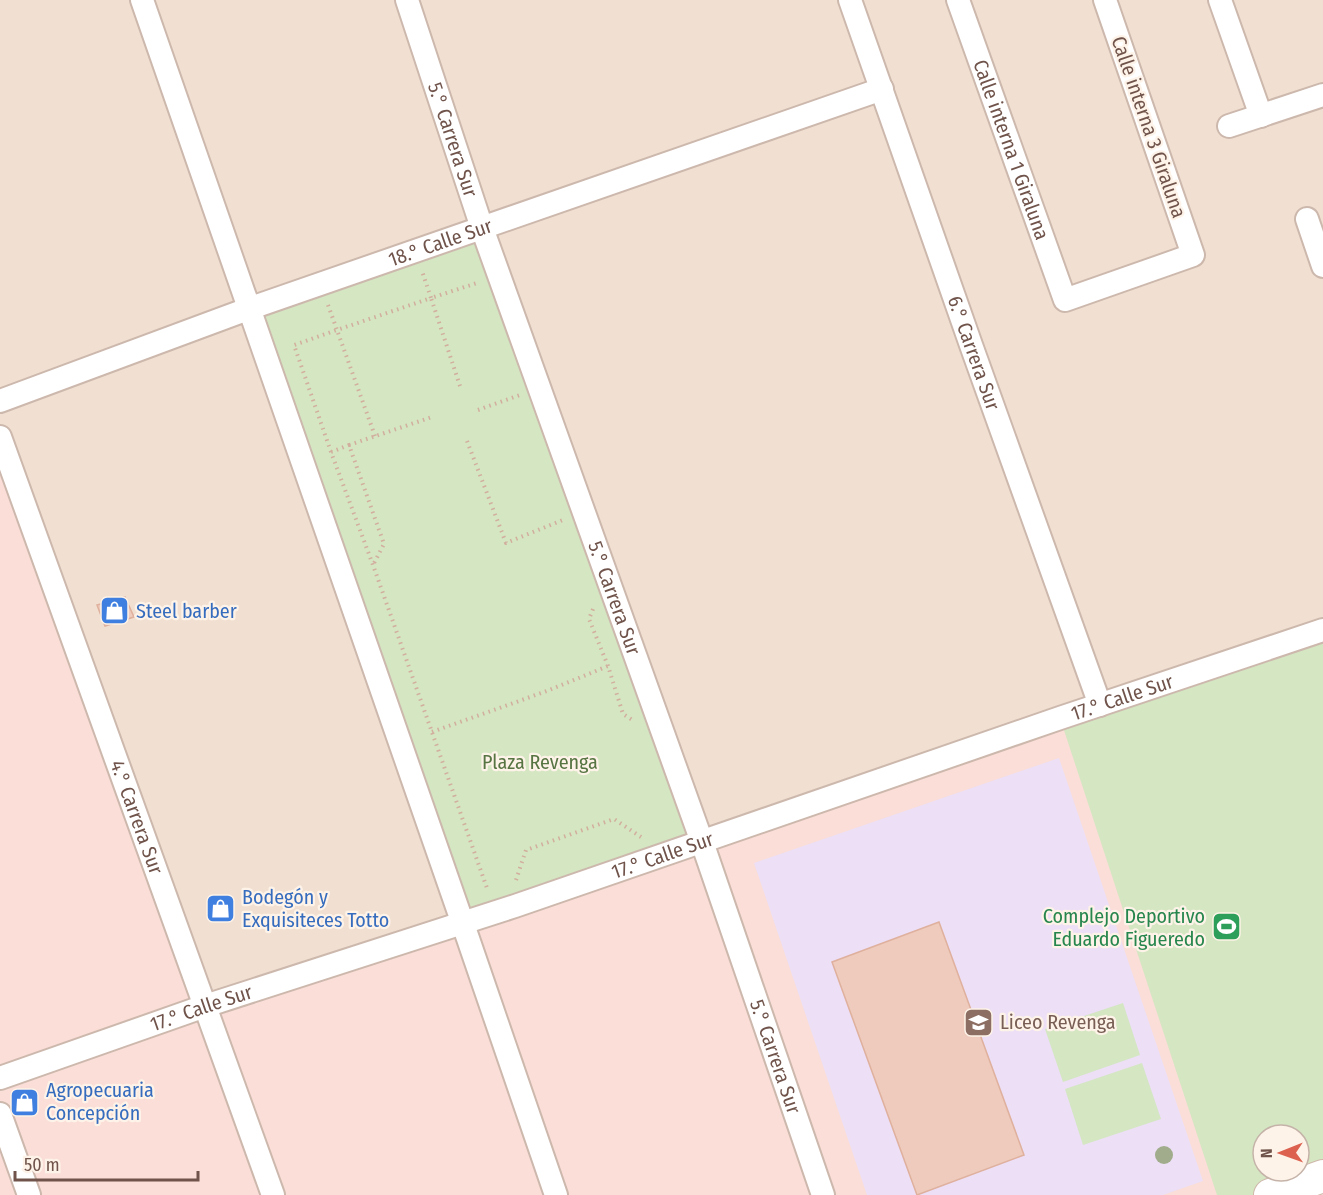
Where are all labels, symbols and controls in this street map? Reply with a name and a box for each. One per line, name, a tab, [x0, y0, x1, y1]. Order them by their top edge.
street label: Calle interna 3 Giraluna	[1107, 33, 1191, 221]
street label: Calle interna 1 Giraluna	[968, 56, 1055, 243]
street label: 5.° Carrera Sur	[423, 79, 483, 200]
street label: 18.° Calle Sur	[385, 213, 495, 271]
street label: 6.° Carrera Sur	[943, 293, 1005, 413]
street label: 5.° Carrera Sur	[583, 538, 646, 658]
shop icon: Steel barber	[99, 595, 131, 627]
place label: Steel barber	[136, 599, 237, 623]
street label: 17.° Calle Sur	[1068, 669, 1176, 725]
park label: Plaza Revenga	[482, 750, 598, 774]
street label: 4.° Carrera Sur	[105, 757, 168, 877]
street label: 17.° Calle Sur	[608, 826, 717, 884]
place label: Bodegón y Exquisiteces Totto	[242, 885, 389, 932]
shop icon: Bodegón y Exquisiteces Totto	[205, 892, 237, 924]
place label: Complejo Deportivo Eduardo Figueredo	[1043, 904, 1205, 951]
sports icon: Complejo Deportivo Eduardo Figueredo	[1210, 911, 1242, 943]
street label: 17.° Calle Sur	[147, 980, 255, 1036]
street label: 5.° Carrera Sur	[745, 996, 806, 1117]
school or university icon: Liceo Revenga	[963, 1006, 995, 1038]
place label: Liceo Revenga	[1000, 1010, 1116, 1034]
place label: Agropecuaria Concepción	[46, 1078, 154, 1125]
shop icon: Agropecuaria Concepción	[9, 1086, 41, 1118]
north arrow	[1251, 1123, 1311, 1183]
scale bar	[15, 1144, 198, 1182]
text: N	[1257, 1148, 1276, 1158]
text: 50 m	[24, 1154, 60, 1176]

